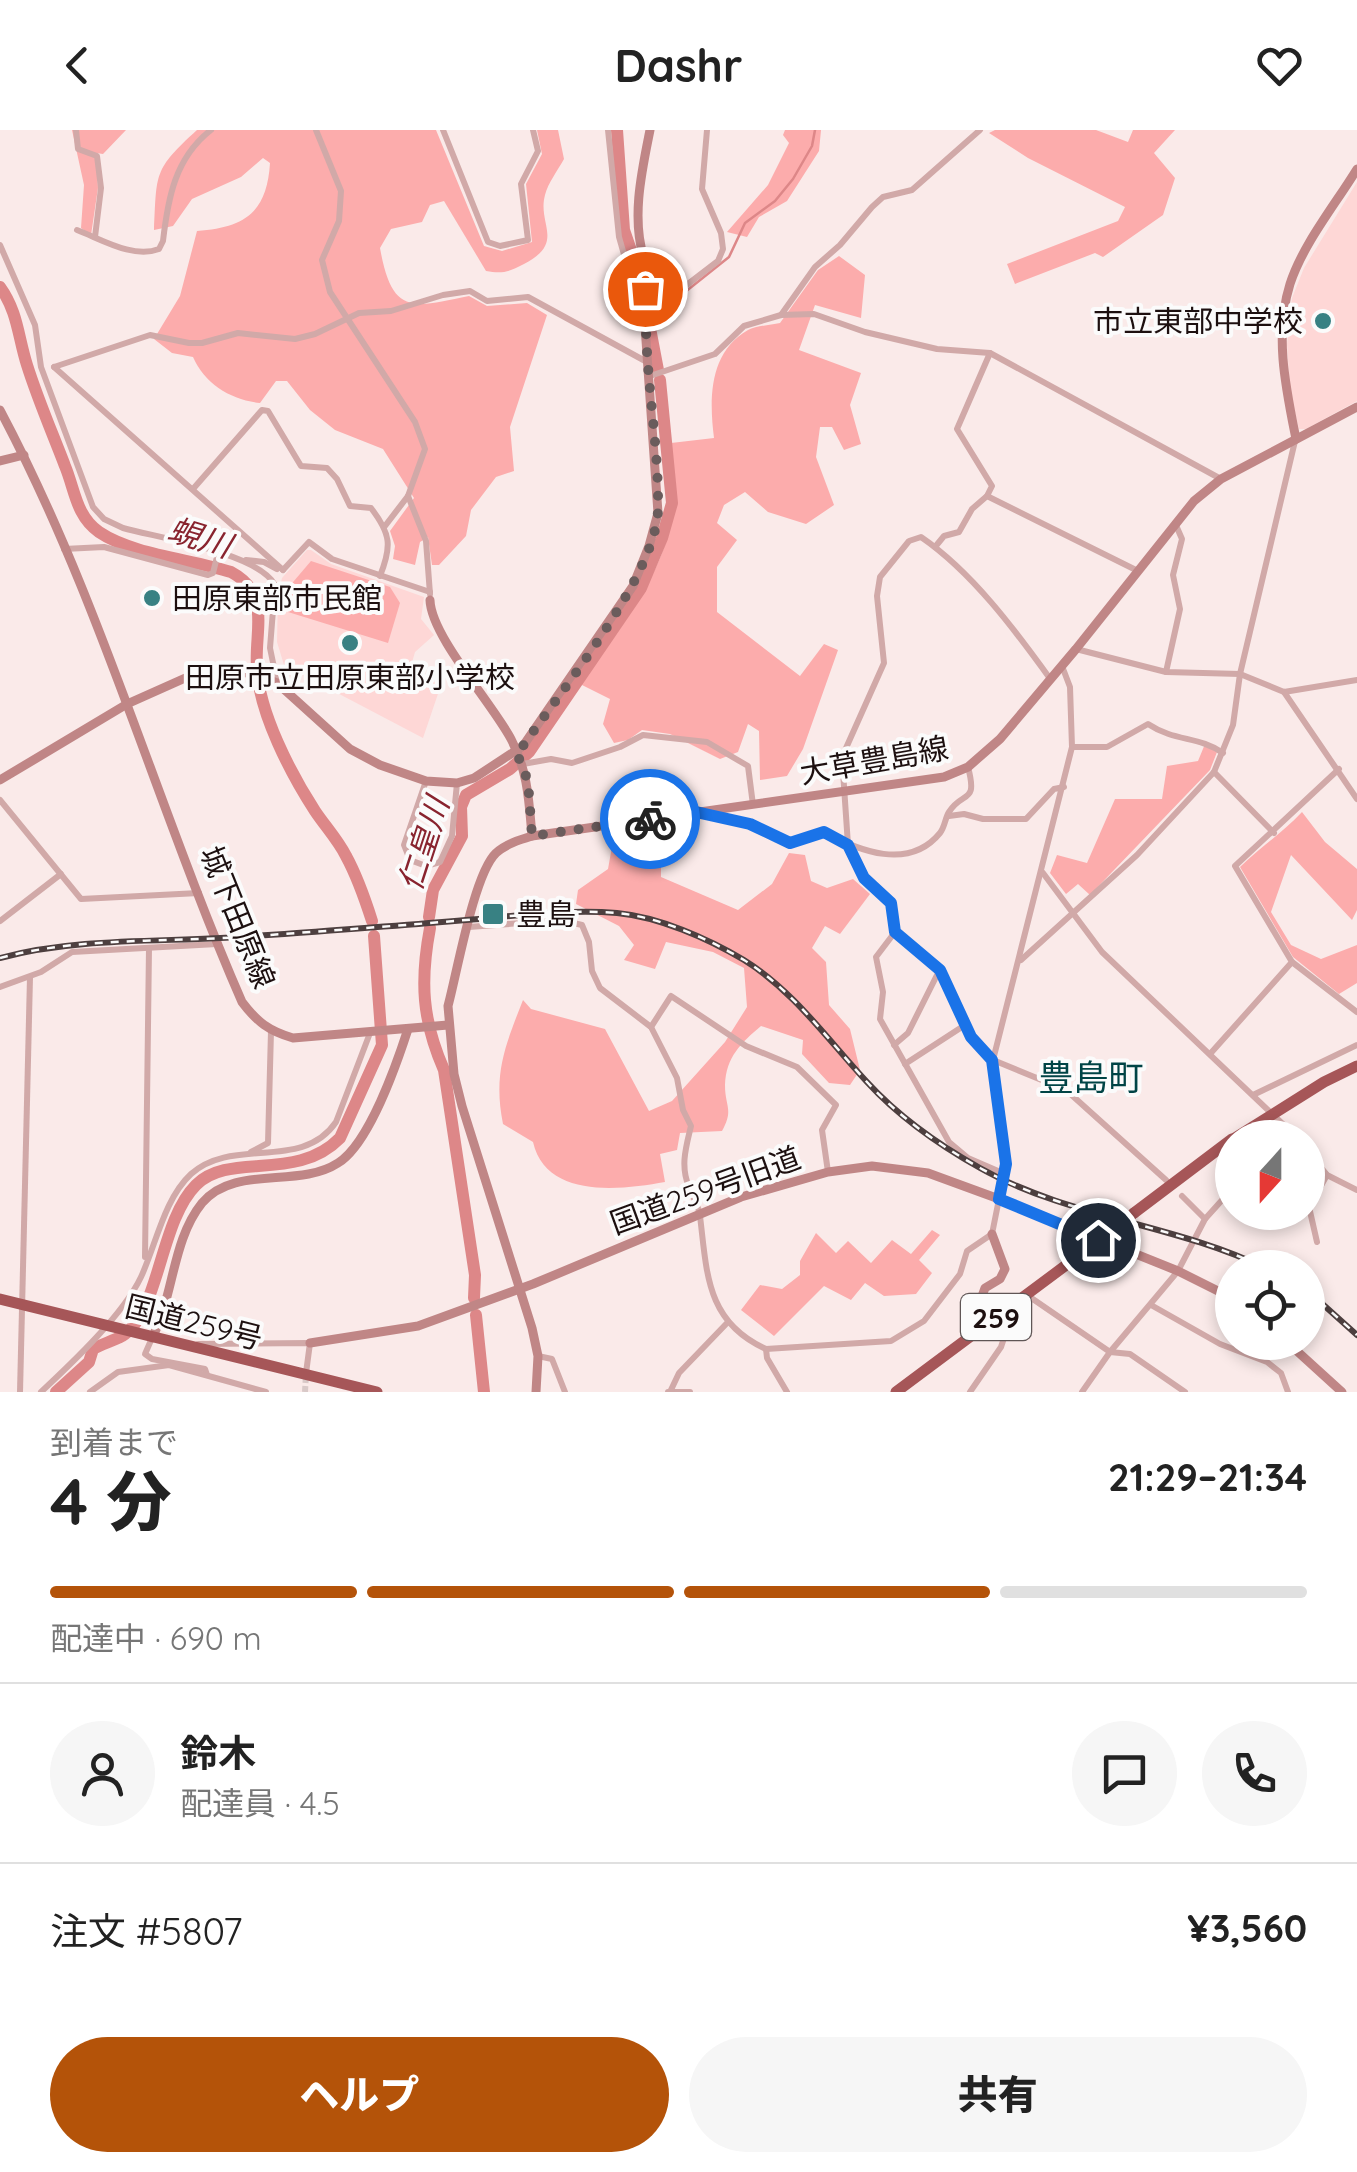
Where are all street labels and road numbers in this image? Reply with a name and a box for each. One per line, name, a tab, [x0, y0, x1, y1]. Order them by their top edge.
street label: 大草豊島線	[797, 728, 951, 792]
street label: 城下田原線	[192, 840, 284, 994]
street label: 国道259号旧道	[605, 1138, 805, 1242]
street label: 国道259号	[122, 1287, 266, 1357]
road number: 259	[961, 1294, 1031, 1340]

